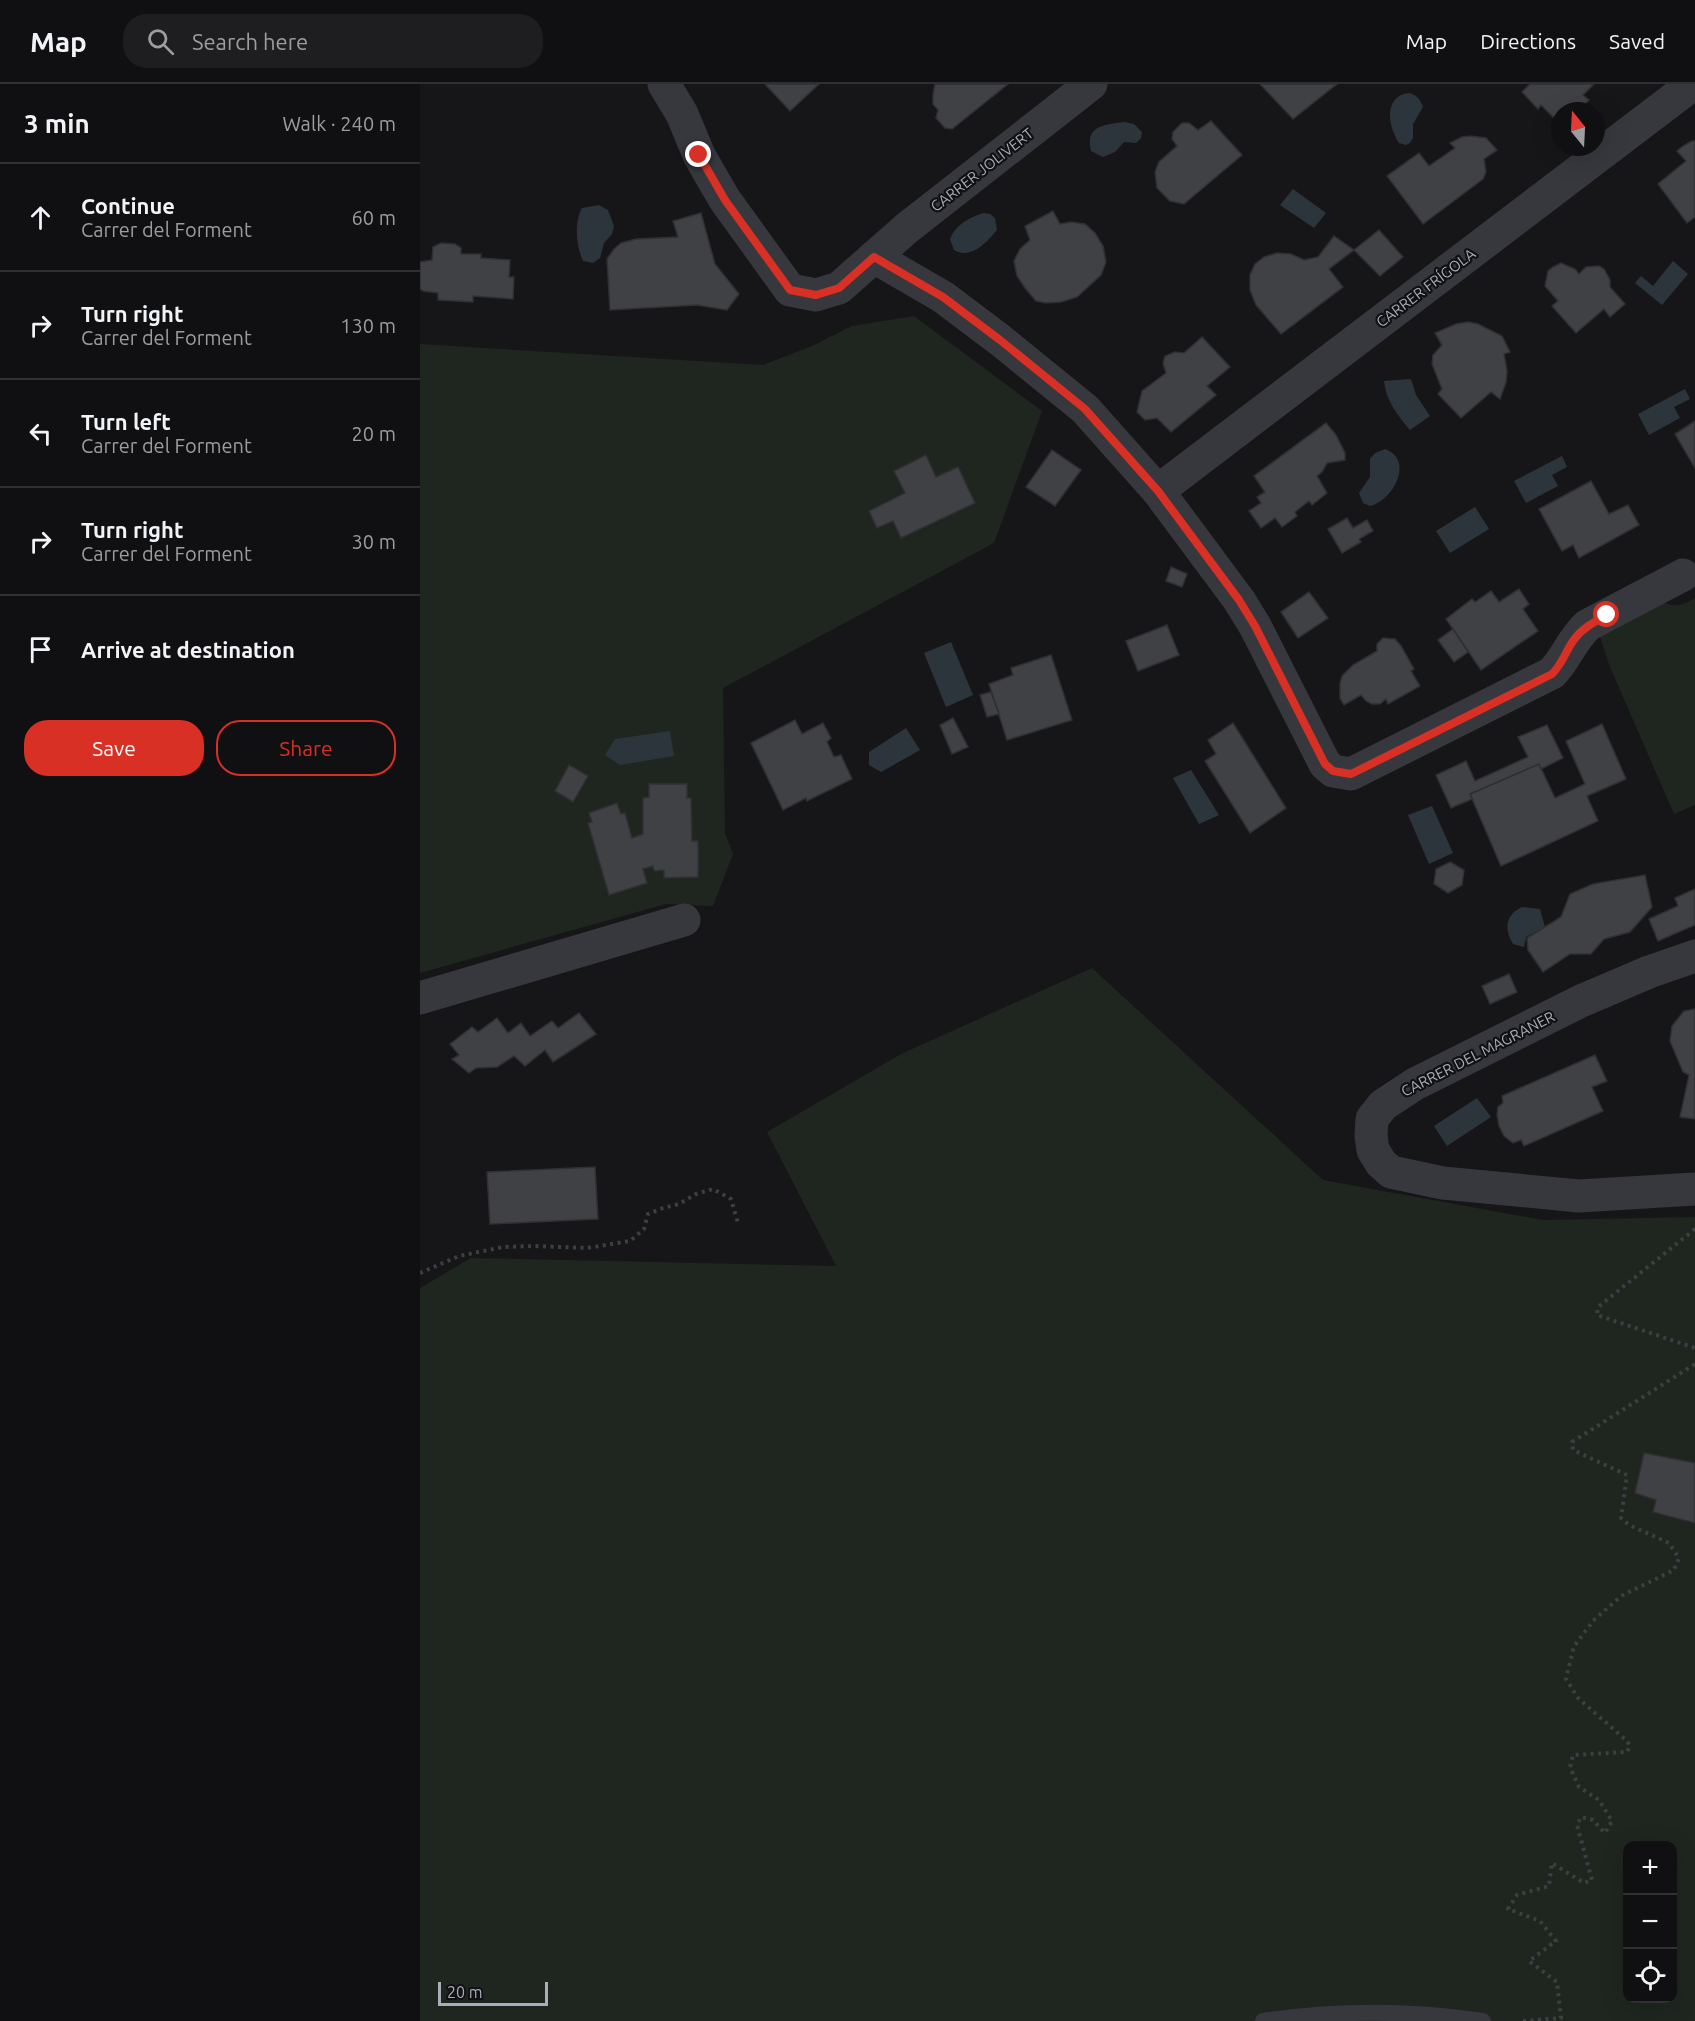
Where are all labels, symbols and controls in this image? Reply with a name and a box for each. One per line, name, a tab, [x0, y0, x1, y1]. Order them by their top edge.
search box	[123, 14, 543, 68]
icon: search	[144, 25, 177, 58]
text: Map	[30, 26, 87, 57]
text: Search here	[192, 29, 308, 54]
text: Map	[1406, 29, 1447, 53]
text: Directions	[1480, 29, 1576, 53]
text: Saved	[1609, 29, 1665, 53]
north arrow	[1551, 102, 1605, 156]
text: 3 min	[24, 109, 90, 138]
text: Walk · 240 m	[283, 112, 396, 135]
street label: CARRER JOLIVERT	[927, 124, 1037, 215]
route end	[685, 141, 711, 167]
text: Continue	[81, 193, 175, 218]
icon: ahead	[24, 201, 57, 234]
text: 60 m	[352, 206, 396, 229]
text: Carrer del Forment	[81, 218, 252, 241]
street label: CARRER FRÍGOLA	[1373, 245, 1479, 330]
text: Turn right	[81, 301, 183, 326]
icon: right	[24, 309, 57, 342]
text: 130 m	[340, 314, 396, 337]
text: Carrer del Forment	[81, 326, 252, 349]
text: Turn left	[81, 409, 171, 434]
icon: left	[24, 417, 57, 450]
text: 20 m	[352, 422, 396, 445]
text: Carrer del Forment	[81, 434, 252, 457]
text: Turn right	[81, 517, 183, 542]
icon: right	[24, 525, 57, 558]
text: 30 m	[352, 530, 396, 553]
text: Carrer del Forment	[81, 542, 252, 565]
route start	[1593, 601, 1619, 627]
icon: arrive	[24, 633, 57, 666]
text: Arrive at destination	[81, 637, 295, 662]
button: Save	[24, 720, 204, 776]
button: Share	[216, 720, 396, 776]
street label: CARRER DEL MAGRANER	[1398, 1007, 1557, 1100]
map controls	[1623, 1841, 1677, 2003]
button: +	[1623, 1841, 1677, 1895]
button: −	[1623, 1895, 1677, 1949]
button: locate	[1623, 1949, 1677, 2003]
scale bar	[438, 1979, 548, 2006]
text: 20 m	[447, 1983, 483, 2001]

